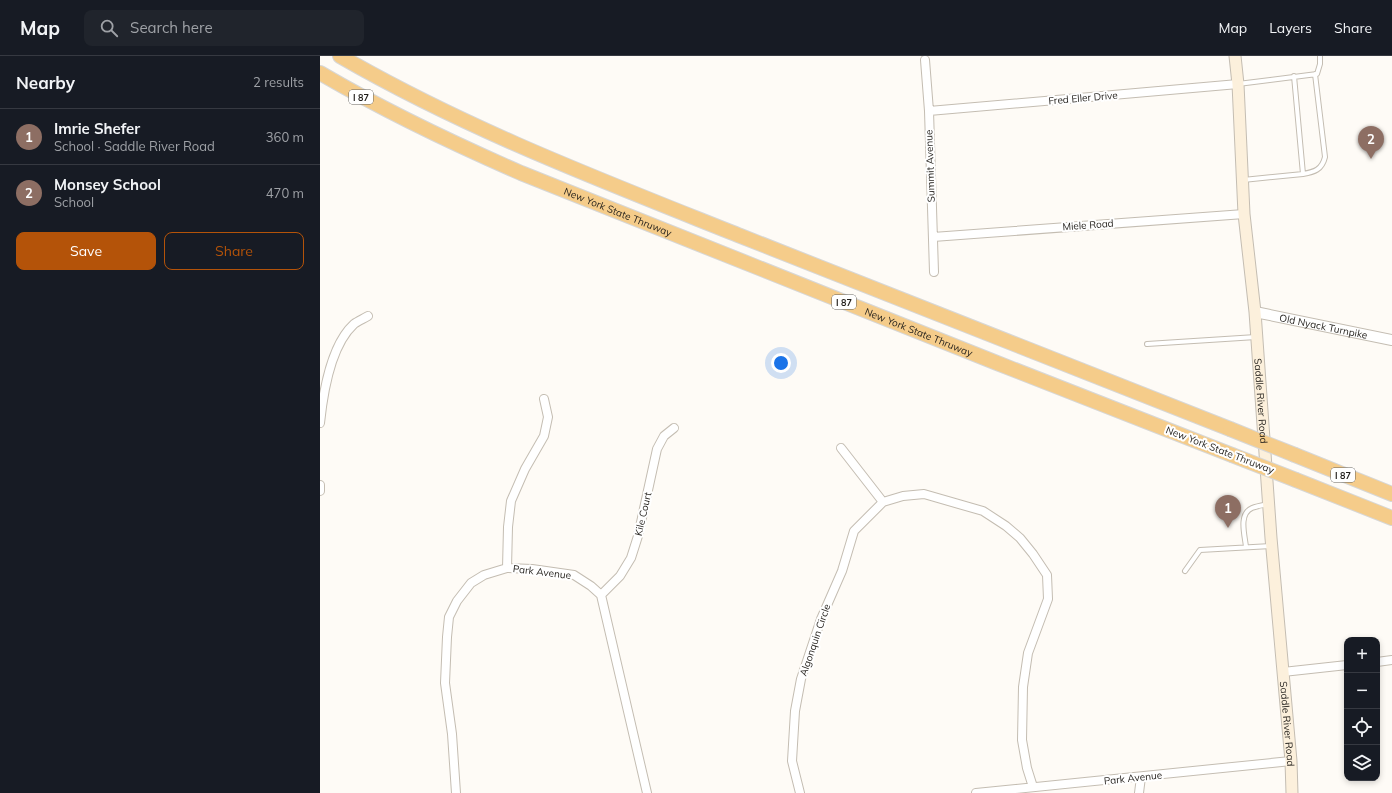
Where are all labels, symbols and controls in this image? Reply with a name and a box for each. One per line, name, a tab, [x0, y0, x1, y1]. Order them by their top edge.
search box	[84, 10, 364, 46]
text: Map	[20, 16, 60, 40]
icon: search	[98, 17, 120, 39]
text: Search here	[130, 18, 213, 37]
text: Map	[1218, 19, 1247, 37]
text: Layers	[1269, 19, 1312, 37]
text: Share	[1334, 19, 1372, 37]
text: Nearby	[16, 72, 75, 93]
text: 2 results	[253, 74, 304, 90]
street label: Fred Eller Drive	[1048, 88, 1118, 108]
road number: I 87	[349, 90, 373, 104]
text: Imrie Shefer	[54, 119, 140, 138]
pin: 2	[1358, 126, 1384, 159]
text: 1	[25, 129, 33, 145]
text: 360 m	[266, 129, 304, 145]
street label: Summit Avenue	[922, 129, 938, 203]
text: School · Saddle River Road	[54, 138, 215, 154]
text: Monsey School	[54, 175, 161, 194]
street label: New York State Thruway	[562, 184, 674, 239]
text: 2	[25, 185, 33, 201]
text: 470 m	[266, 185, 304, 201]
text: School	[54, 194, 94, 210]
street label: Miele Road	[1062, 217, 1114, 233]
button: Save	[16, 232, 156, 270]
button: Share	[164, 232, 304, 270]
road number: I 87	[832, 295, 856, 309]
street label: New York State Thruway	[863, 304, 975, 359]
street label: Old Nyack Turnpike	[1278, 311, 1369, 341]
your location	[771, 353, 791, 373]
street label: Saddle River Road	[1252, 358, 1271, 444]
street label: New York State Thruway	[1164, 423, 1277, 477]
road number: I 87	[1331, 468, 1355, 482]
street label: Kile Court	[632, 490, 654, 537]
pin: 1	[1215, 495, 1241, 528]
street label: Park Avenue	[512, 562, 572, 582]
street label: Algonquin Circle	[797, 602, 833, 678]
map controls	[1344, 637, 1380, 781]
button: +	[1344, 637, 1380, 673]
button: −	[1344, 673, 1380, 709]
street label: Saddle River Road	[1277, 681, 1298, 767]
button: locate	[1344, 709, 1380, 745]
button: layers	[1344, 745, 1380, 781]
street label: Park Avenue	[1103, 768, 1163, 788]

